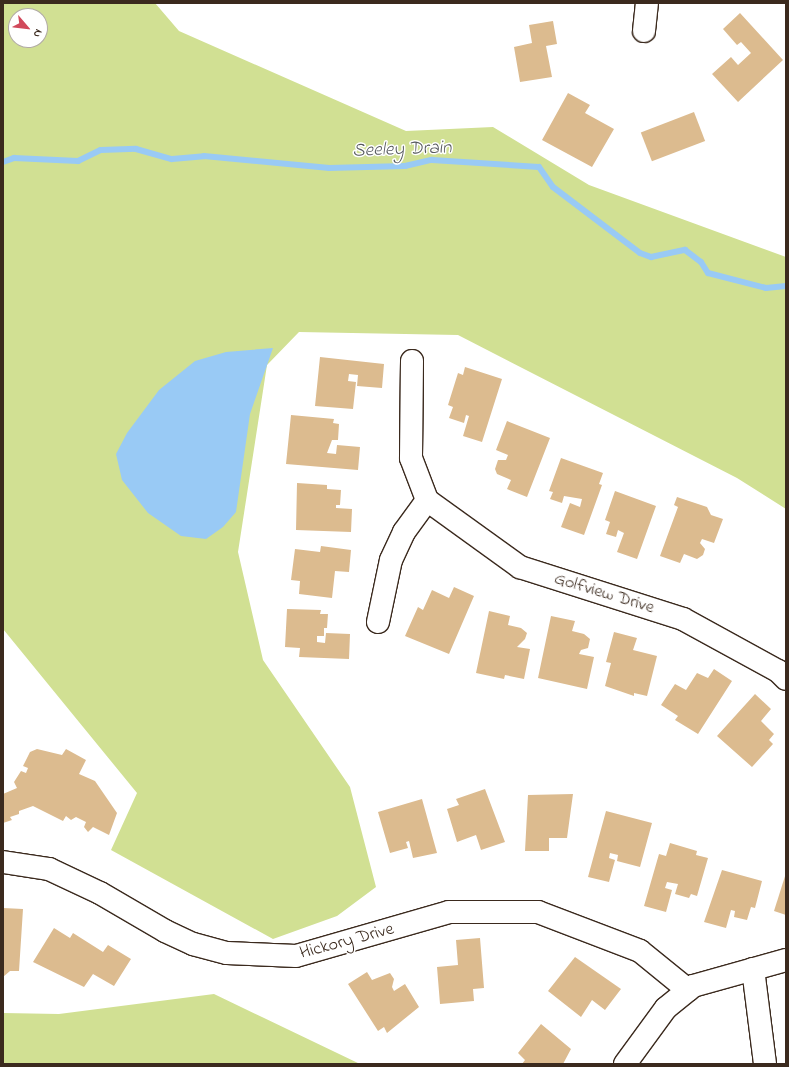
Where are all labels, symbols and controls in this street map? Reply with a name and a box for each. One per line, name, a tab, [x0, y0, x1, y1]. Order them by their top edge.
north arrow	[8, 8, 48, 48]
text: N	[29, 26, 47, 40]
water label: Seeley Drain	[352, 137, 452, 163]
street label: Golfview Drive	[551, 569, 657, 619]
street label: Hickory Drive	[298, 919, 396, 965]

